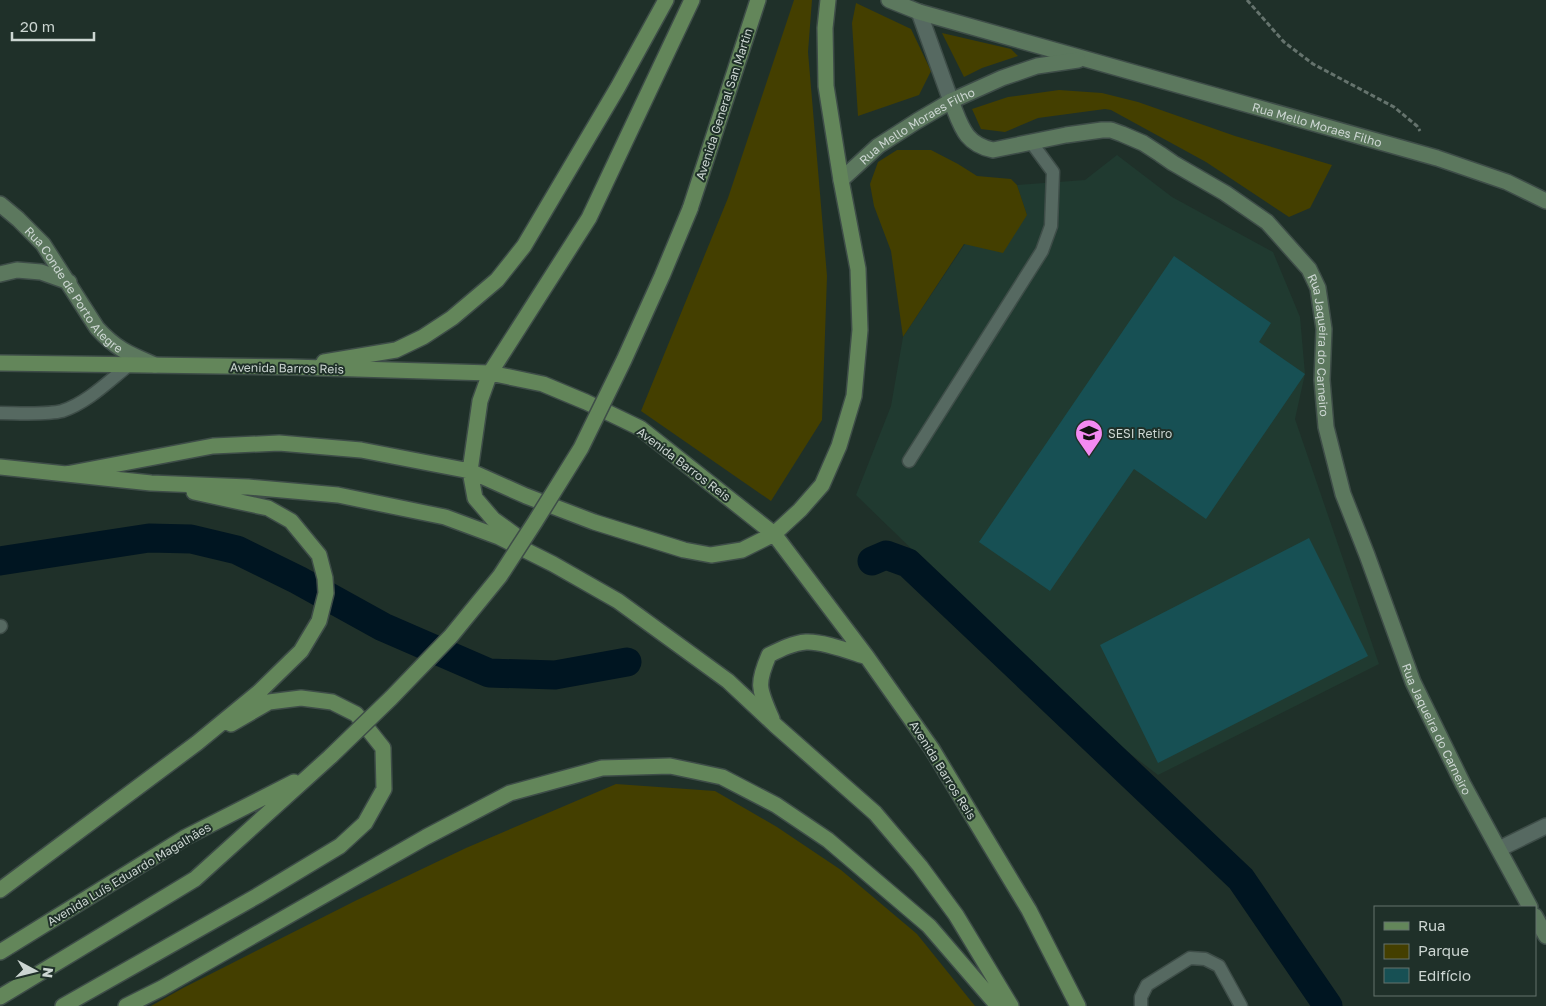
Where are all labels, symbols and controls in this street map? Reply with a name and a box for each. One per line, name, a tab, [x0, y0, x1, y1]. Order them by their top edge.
scale bar	[12, 10, 95, 42]
text: 20 m	[20, 17, 55, 35]
street label: Avenida General San Martin	[692, 26, 756, 182]
street label: Rua Mello Moraes Filho	[856, 84, 977, 167]
street label: Rua Mello Moraes Filho	[1251, 99, 1384, 150]
street label: Rua Conde de Porto Alegre	[22, 223, 126, 356]
street label: Rua Jaqueira do Carneiro	[1305, 271, 1333, 417]
street label: Avenida Barros Reis	[230, 360, 344, 376]
school or university icon: SESI Retiro	[1074, 418, 1104, 457]
street label: Avenida Barros Reis	[634, 424, 734, 504]
place label: SESI Retiro	[1108, 426, 1172, 441]
street label: Rua Jaqueira do Carneiro	[1399, 661, 1475, 797]
street label: Avenida Barros Reis	[907, 718, 979, 822]
street label: Avenida Luís Eduardo Magalhães	[44, 819, 214, 929]
legend	[1374, 906, 1536, 996]
text: Rua	[1418, 916, 1445, 934]
text: Parque	[1418, 941, 1469, 959]
north arrow	[10, 946, 60, 996]
text: N	[39, 966, 57, 979]
text: Edifício	[1418, 966, 1471, 984]

